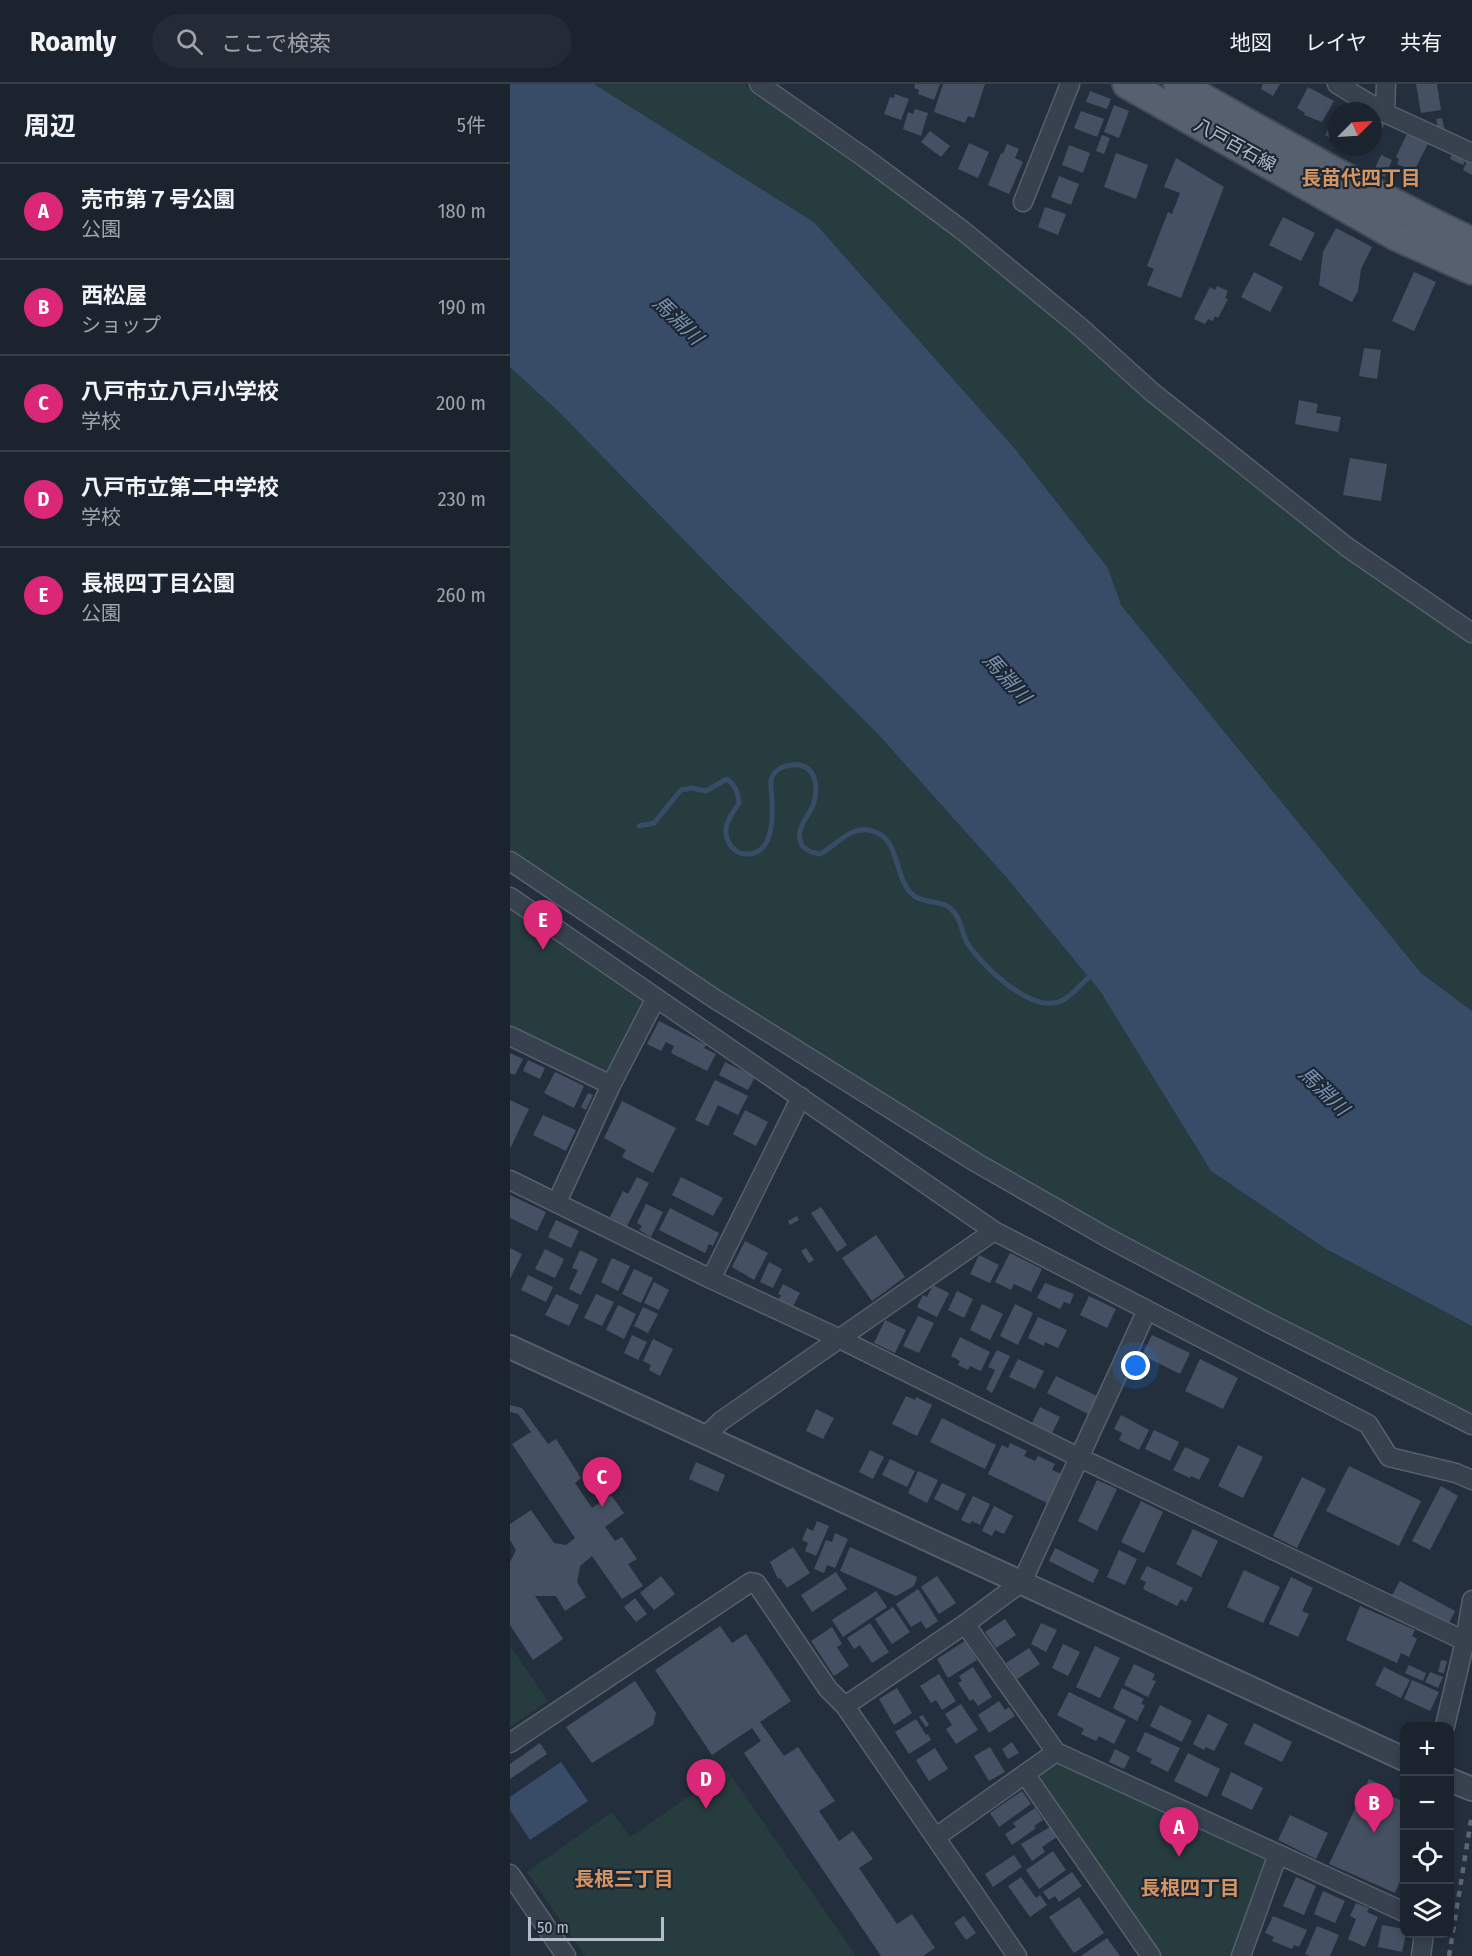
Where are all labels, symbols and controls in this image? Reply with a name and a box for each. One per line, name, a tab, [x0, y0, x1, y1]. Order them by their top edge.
search box	[152, 14, 572, 68]
text: Roamly	[30, 25, 116, 58]
icon: search	[173, 25, 206, 58]
text: ここで検索	[221, 30, 331, 57]
text: 地図	[1230, 30, 1272, 56]
text: レイヤ	[1305, 30, 1367, 56]
text: 共有	[1400, 30, 1442, 56]
north arrow	[1328, 102, 1382, 156]
text: 周辺	[24, 111, 76, 142]
text: 5件	[457, 113, 486, 137]
street label: 八戸百石線	[1190, 114, 1280, 176]
district label: 長苗代四丁目	[1301, 166, 1421, 190]
text: 売市第７号公園	[81, 186, 235, 213]
text: A	[38, 199, 49, 223]
text: 180 m	[438, 199, 486, 223]
text: 公園	[81, 217, 121, 241]
text: 西松屋	[81, 282, 147, 309]
water label: 馬淵川	[648, 291, 709, 351]
text: B	[38, 295, 49, 319]
text: 190 m	[438, 295, 486, 319]
text: ショップ	[81, 313, 161, 337]
text: 八戸市立八戸小学校	[81, 378, 279, 405]
text: C	[38, 391, 49, 415]
text: 200 m	[436, 391, 486, 415]
text: 学校	[81, 409, 121, 433]
text: 八戸市立第二中学校	[81, 474, 279, 501]
text: D	[38, 487, 49, 511]
text: 230 m	[438, 487, 486, 511]
text: 学校	[81, 505, 121, 529]
text: 長根四丁目公園	[81, 570, 235, 597]
text: E	[39, 583, 48, 607]
text: 260 m	[437, 583, 486, 607]
text: 公園	[81, 601, 121, 625]
water label: 馬淵川	[978, 648, 1037, 710]
pin: E	[524, 900, 562, 950]
water label: 馬淵川	[1294, 1062, 1355, 1122]
your location	[1121, 1351, 1150, 1380]
pin: C	[582, 1458, 622, 1507]
map controls	[1400, 1722, 1454, 1938]
button: +	[1400, 1722, 1454, 1776]
pin: D	[686, 1760, 726, 1809]
button: −	[1400, 1776, 1454, 1830]
pin: B	[1354, 1784, 1394, 1833]
pin: A	[1160, 1808, 1198, 1857]
button: locate	[1400, 1830, 1454, 1884]
district label: 長根三丁目	[574, 1867, 674, 1891]
district label: 長根四丁目	[1140, 1876, 1240, 1900]
button: layers	[1400, 1884, 1454, 1938]
scale bar	[528, 1914, 664, 1942]
text: 50 m	[537, 1918, 569, 1937]

